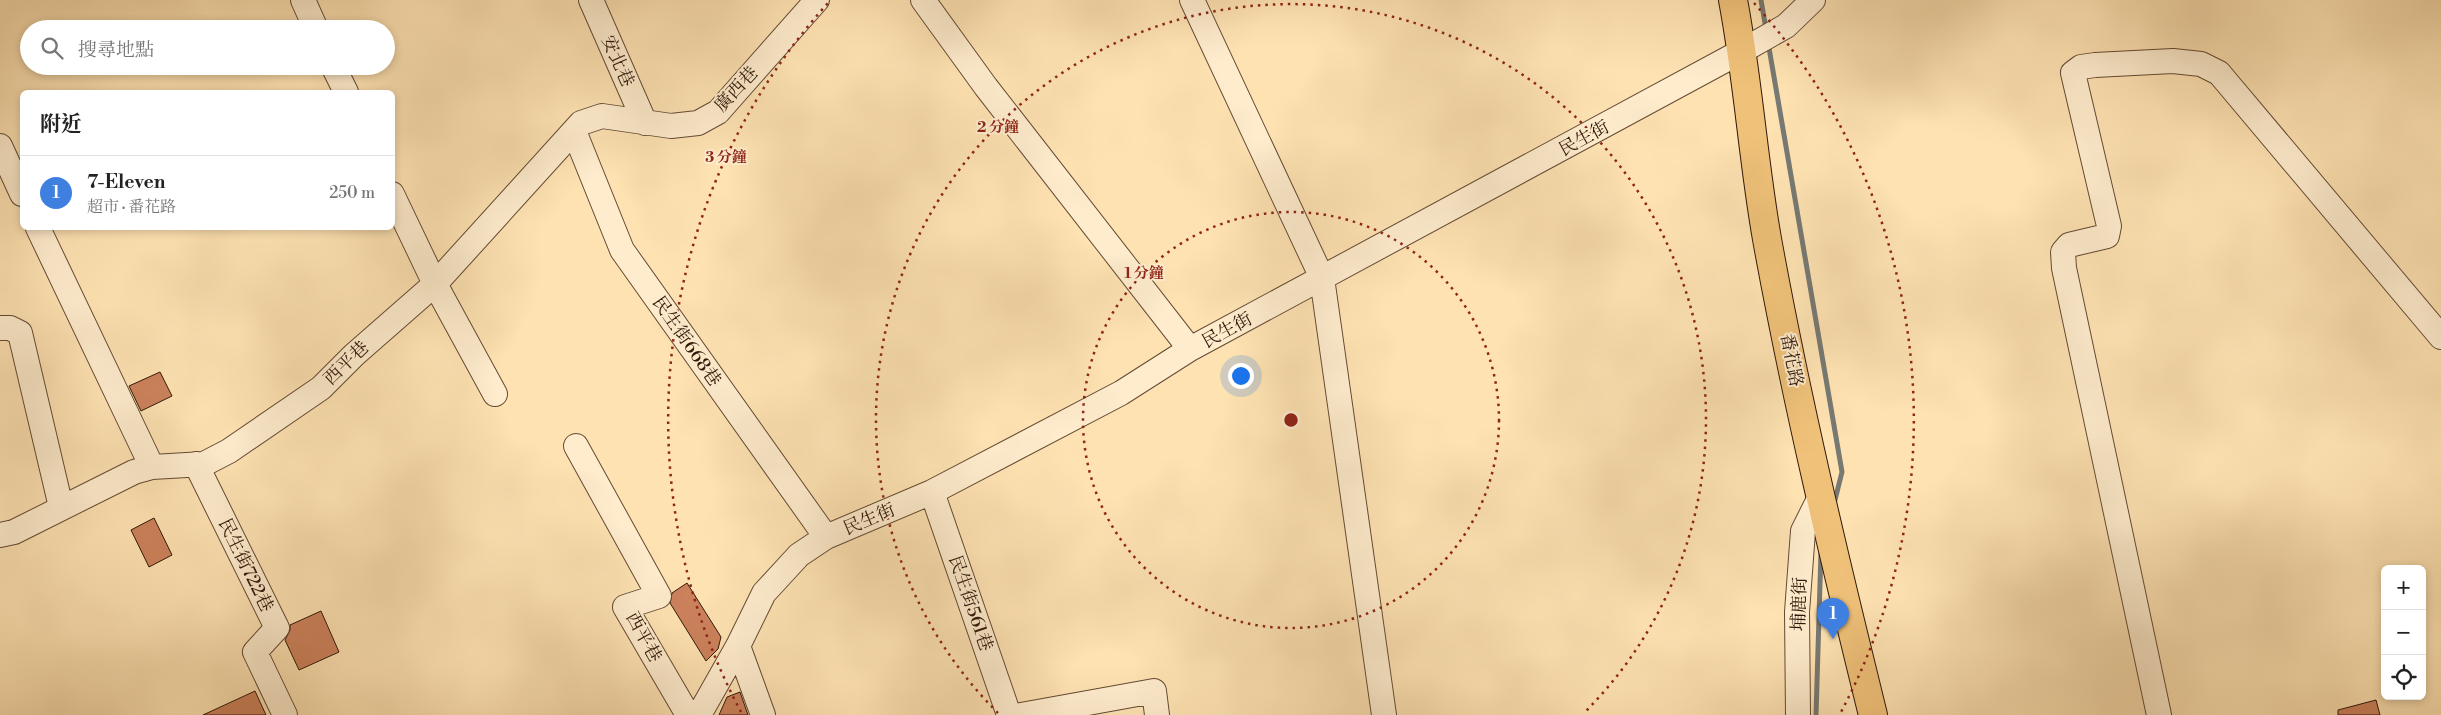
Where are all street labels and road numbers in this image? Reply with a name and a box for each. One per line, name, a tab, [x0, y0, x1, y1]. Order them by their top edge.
street label: 安北巷	[596, 32, 639, 91]
street label: 廣西巷	[710, 62, 763, 117]
street label: 民生街	[1555, 115, 1613, 162]
street label: 民生街668巷	[647, 292, 726, 391]
street label: 民生街	[1198, 307, 1256, 354]
street label: 番花路	[1775, 331, 1808, 389]
street label: 西平巷	[319, 336, 374, 390]
street label: 民生街	[840, 498, 899, 541]
street label: 民生街722巷	[213, 515, 278, 616]
street label: 民生街561巷	[943, 552, 998, 654]
street label: 埔鹿街	[1787, 577, 1812, 631]
street label: 西平巷	[620, 608, 667, 666]

